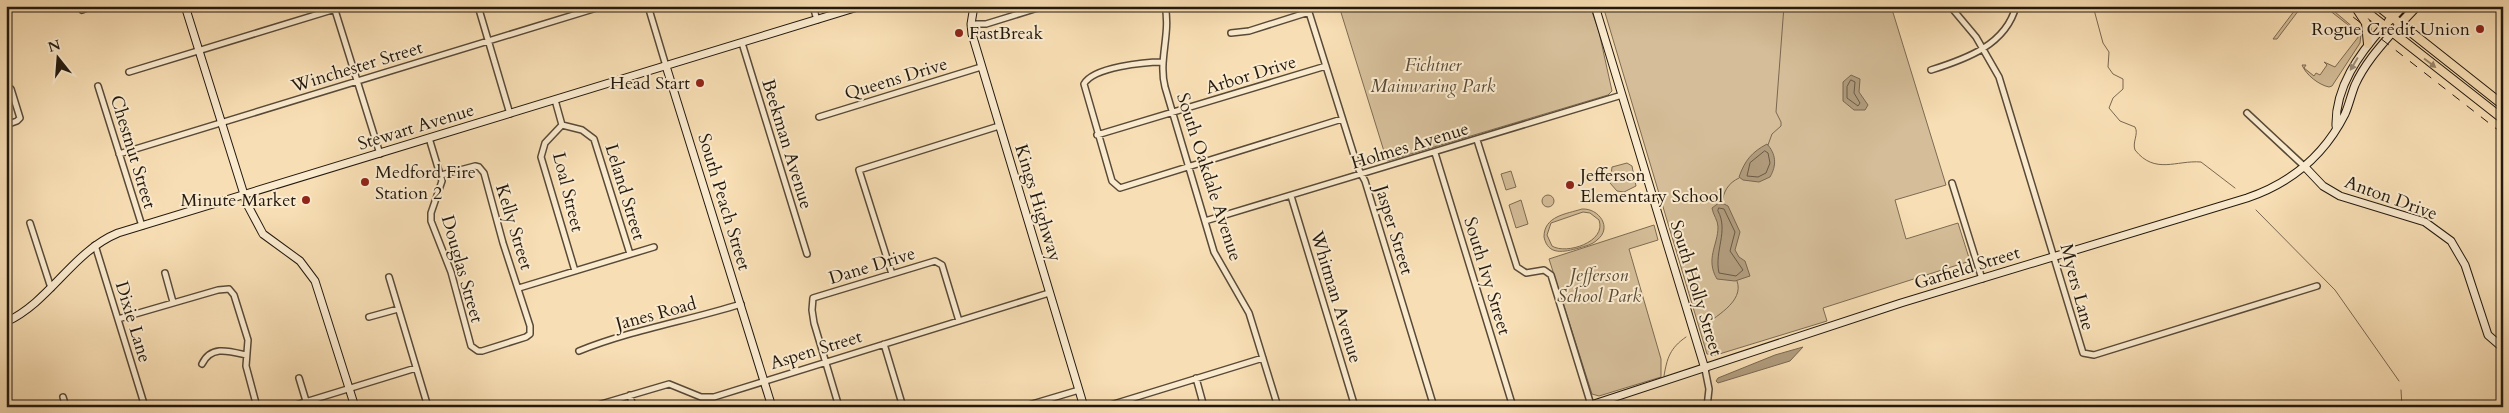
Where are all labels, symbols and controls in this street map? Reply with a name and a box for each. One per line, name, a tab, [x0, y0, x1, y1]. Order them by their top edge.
place label: Rogue Credit Union	[2311, 17, 2471, 42]
place label: FastBreak	[969, 21, 1043, 46]
marker: Rogue Credit Union	[2474, 23, 2486, 35]
marker: FastBreak	[953, 27, 965, 39]
north arrow	[32, 32, 82, 82]
text: N	[46, 35, 63, 57]
street label: Winchester Street	[287, 35, 426, 99]
street label: Arbor Drive	[1203, 49, 1299, 101]
street label: Queens Drive	[841, 51, 951, 107]
park label: Fichtner Mainwaring Park	[1371, 53, 1496, 99]
one-way arrow	[2350, 58, 2359, 71]
one-way arrow	[2423, 58, 2436, 69]
place label: Head Start	[610, 71, 690, 96]
street label: Beekman Avenue	[755, 76, 819, 212]
marker: Head Start	[694, 77, 706, 89]
street label: South Oakdale Avenue	[1170, 90, 1248, 264]
street label: Chestnut Street	[104, 92, 162, 212]
street label: Stewart Avenue	[355, 97, 477, 157]
street label: Holmes Avenue	[1348, 116, 1472, 176]
street label: South Peach Street	[691, 131, 757, 274]
street label: Leland Street	[599, 141, 652, 243]
street label: Kings Highway	[1008, 141, 1068, 265]
street label: Loal Street	[546, 150, 590, 235]
place label: Medford Fire Station 2	[375, 160, 476, 206]
place label: Jefferson Elementary School	[1577, 163, 1723, 209]
street label: Anton Drive	[2341, 170, 2441, 226]
marker: Medford Fire Station 2	[359, 176, 371, 188]
street label: Jasper Street	[1368, 179, 1420, 278]
marker: Jefferson Elementary School	[1564, 179, 1576, 191]
street label: Kelly Street	[489, 181, 539, 273]
place label: Minute Market	[180, 188, 296, 213]
marker: Minute Market	[300, 194, 312, 206]
street label: Douglas Street	[435, 212, 489, 326]
street label: South Ivy Street	[1457, 214, 1517, 338]
street label: South Holly Street	[1663, 217, 1729, 359]
street label: Whitman Avenue	[1304, 227, 1368, 366]
street label: Garfield Street	[1911, 240, 2023, 296]
street label: Dane Drive	[826, 241, 918, 291]
street label: Myers Lane	[2053, 241, 2101, 333]
park label: Jefferson School Park	[1557, 263, 1641, 309]
street label: Dixie Lane	[109, 278, 157, 366]
street label: Janes Road	[610, 291, 700, 338]
street label: Aspen Street	[767, 324, 865, 376]

